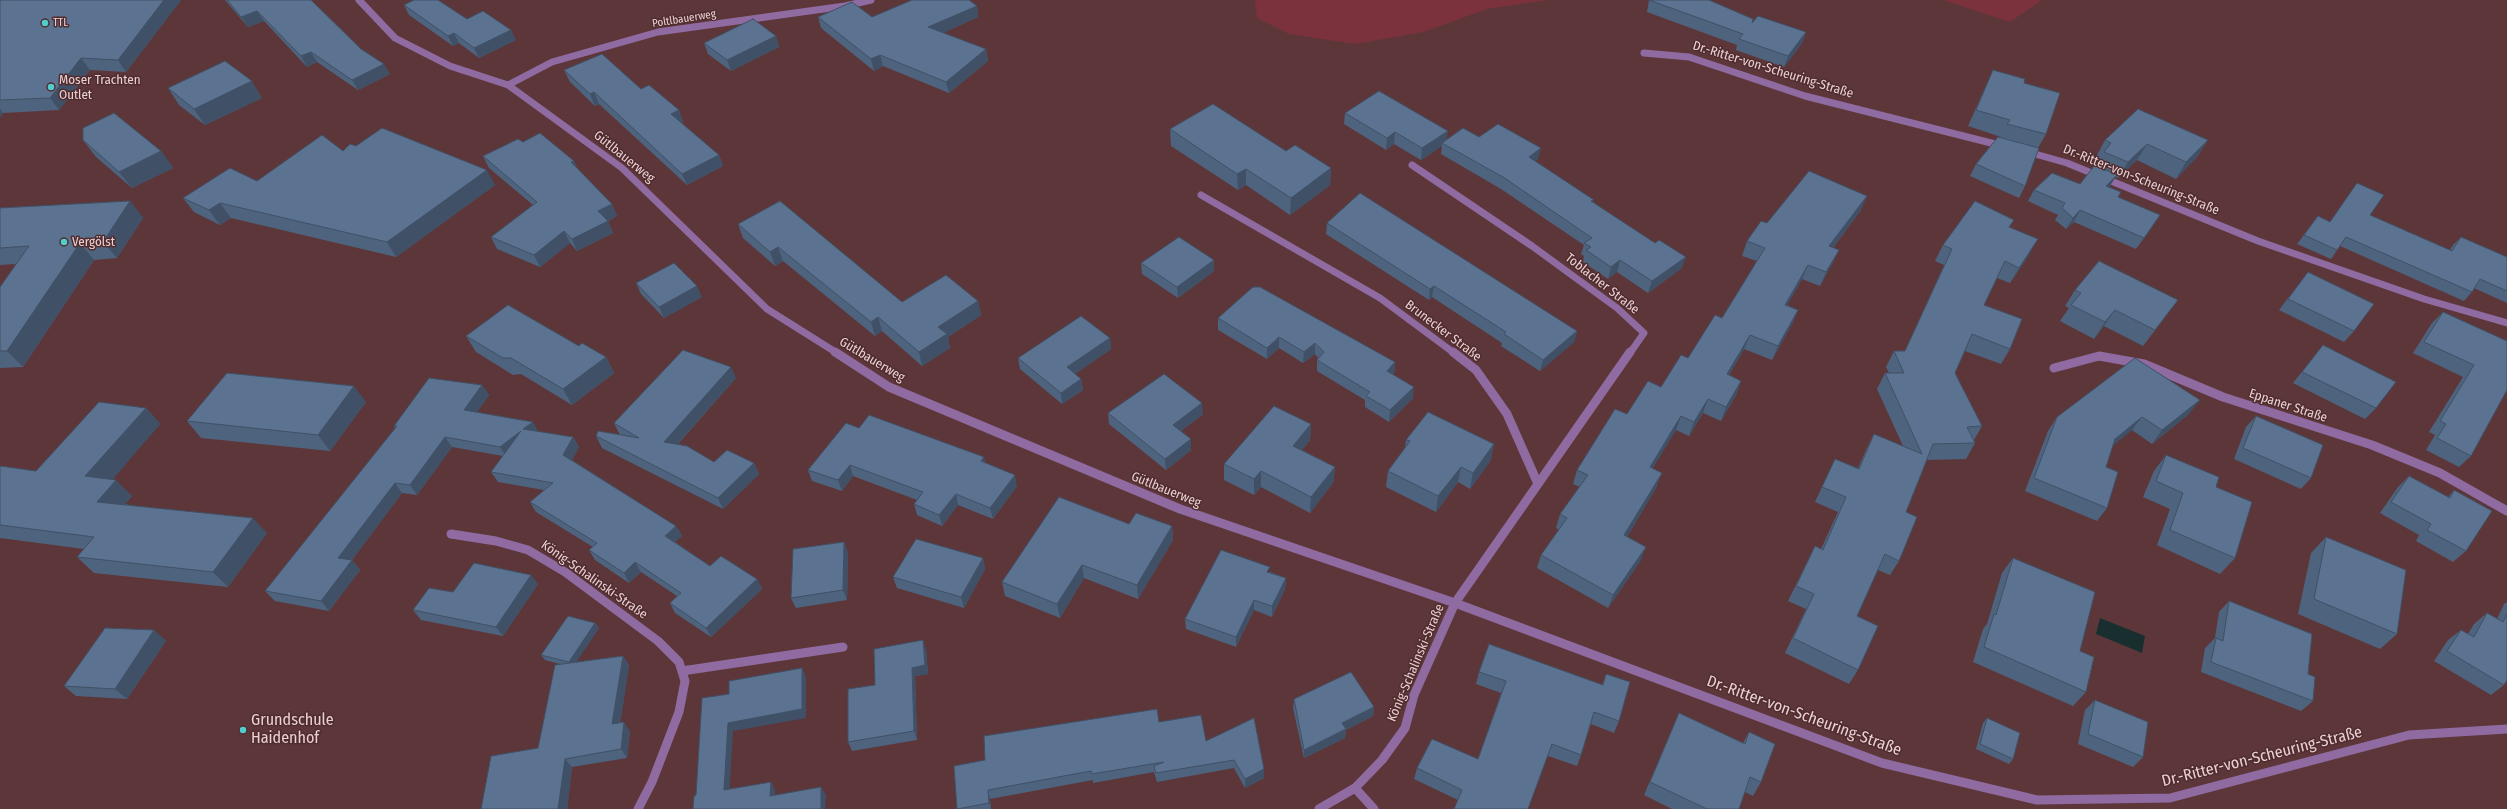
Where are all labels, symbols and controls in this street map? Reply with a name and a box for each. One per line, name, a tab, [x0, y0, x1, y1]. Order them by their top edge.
street label: Poltlbauerweg	[651, 7, 717, 31]
place label: TTL	[53, 16, 68, 30]
marker: TTL	[40, 18, 50, 28]
street label: Dr.-Ritter-von-Scheuring-Straße	[1691, 38, 1855, 102]
place label: Moser Trachten Outlet	[59, 72, 141, 103]
marker: Moser Trachten Outlet	[46, 82, 56, 92]
street label: Gütlbauerweg	[590, 128, 658, 186]
street label: Dr.-Ritter-von-Scheuring-Straße	[2061, 141, 2221, 219]
place label: Vergölst	[72, 234, 115, 250]
marker: Vergölst	[59, 237, 69, 247]
street label: Toblacher Straße	[1562, 250, 1642, 318]
street label: Brunecker Straße	[1402, 297, 1484, 365]
street label: Gütlbauerweg	[836, 334, 908, 386]
street label: Eppaner Straße	[2247, 386, 2329, 426]
street label: Gütlbauerweg	[1129, 469, 1203, 511]
street label: König-Schalinski-Straße	[538, 537, 650, 623]
street label: König-Schalinski-Straße	[1384, 602, 1448, 724]
street label: Dr.-Ritter-von-Scheuring-Straße	[1704, 672, 1904, 760]
place label: Grundschule Haidenhof	[251, 711, 334, 749]
street label: Dr.-Ritter-von-Scheuring-Straße	[2160, 723, 2364, 791]
marker: Grundschule Haidenhof	[238, 725, 248, 735]

